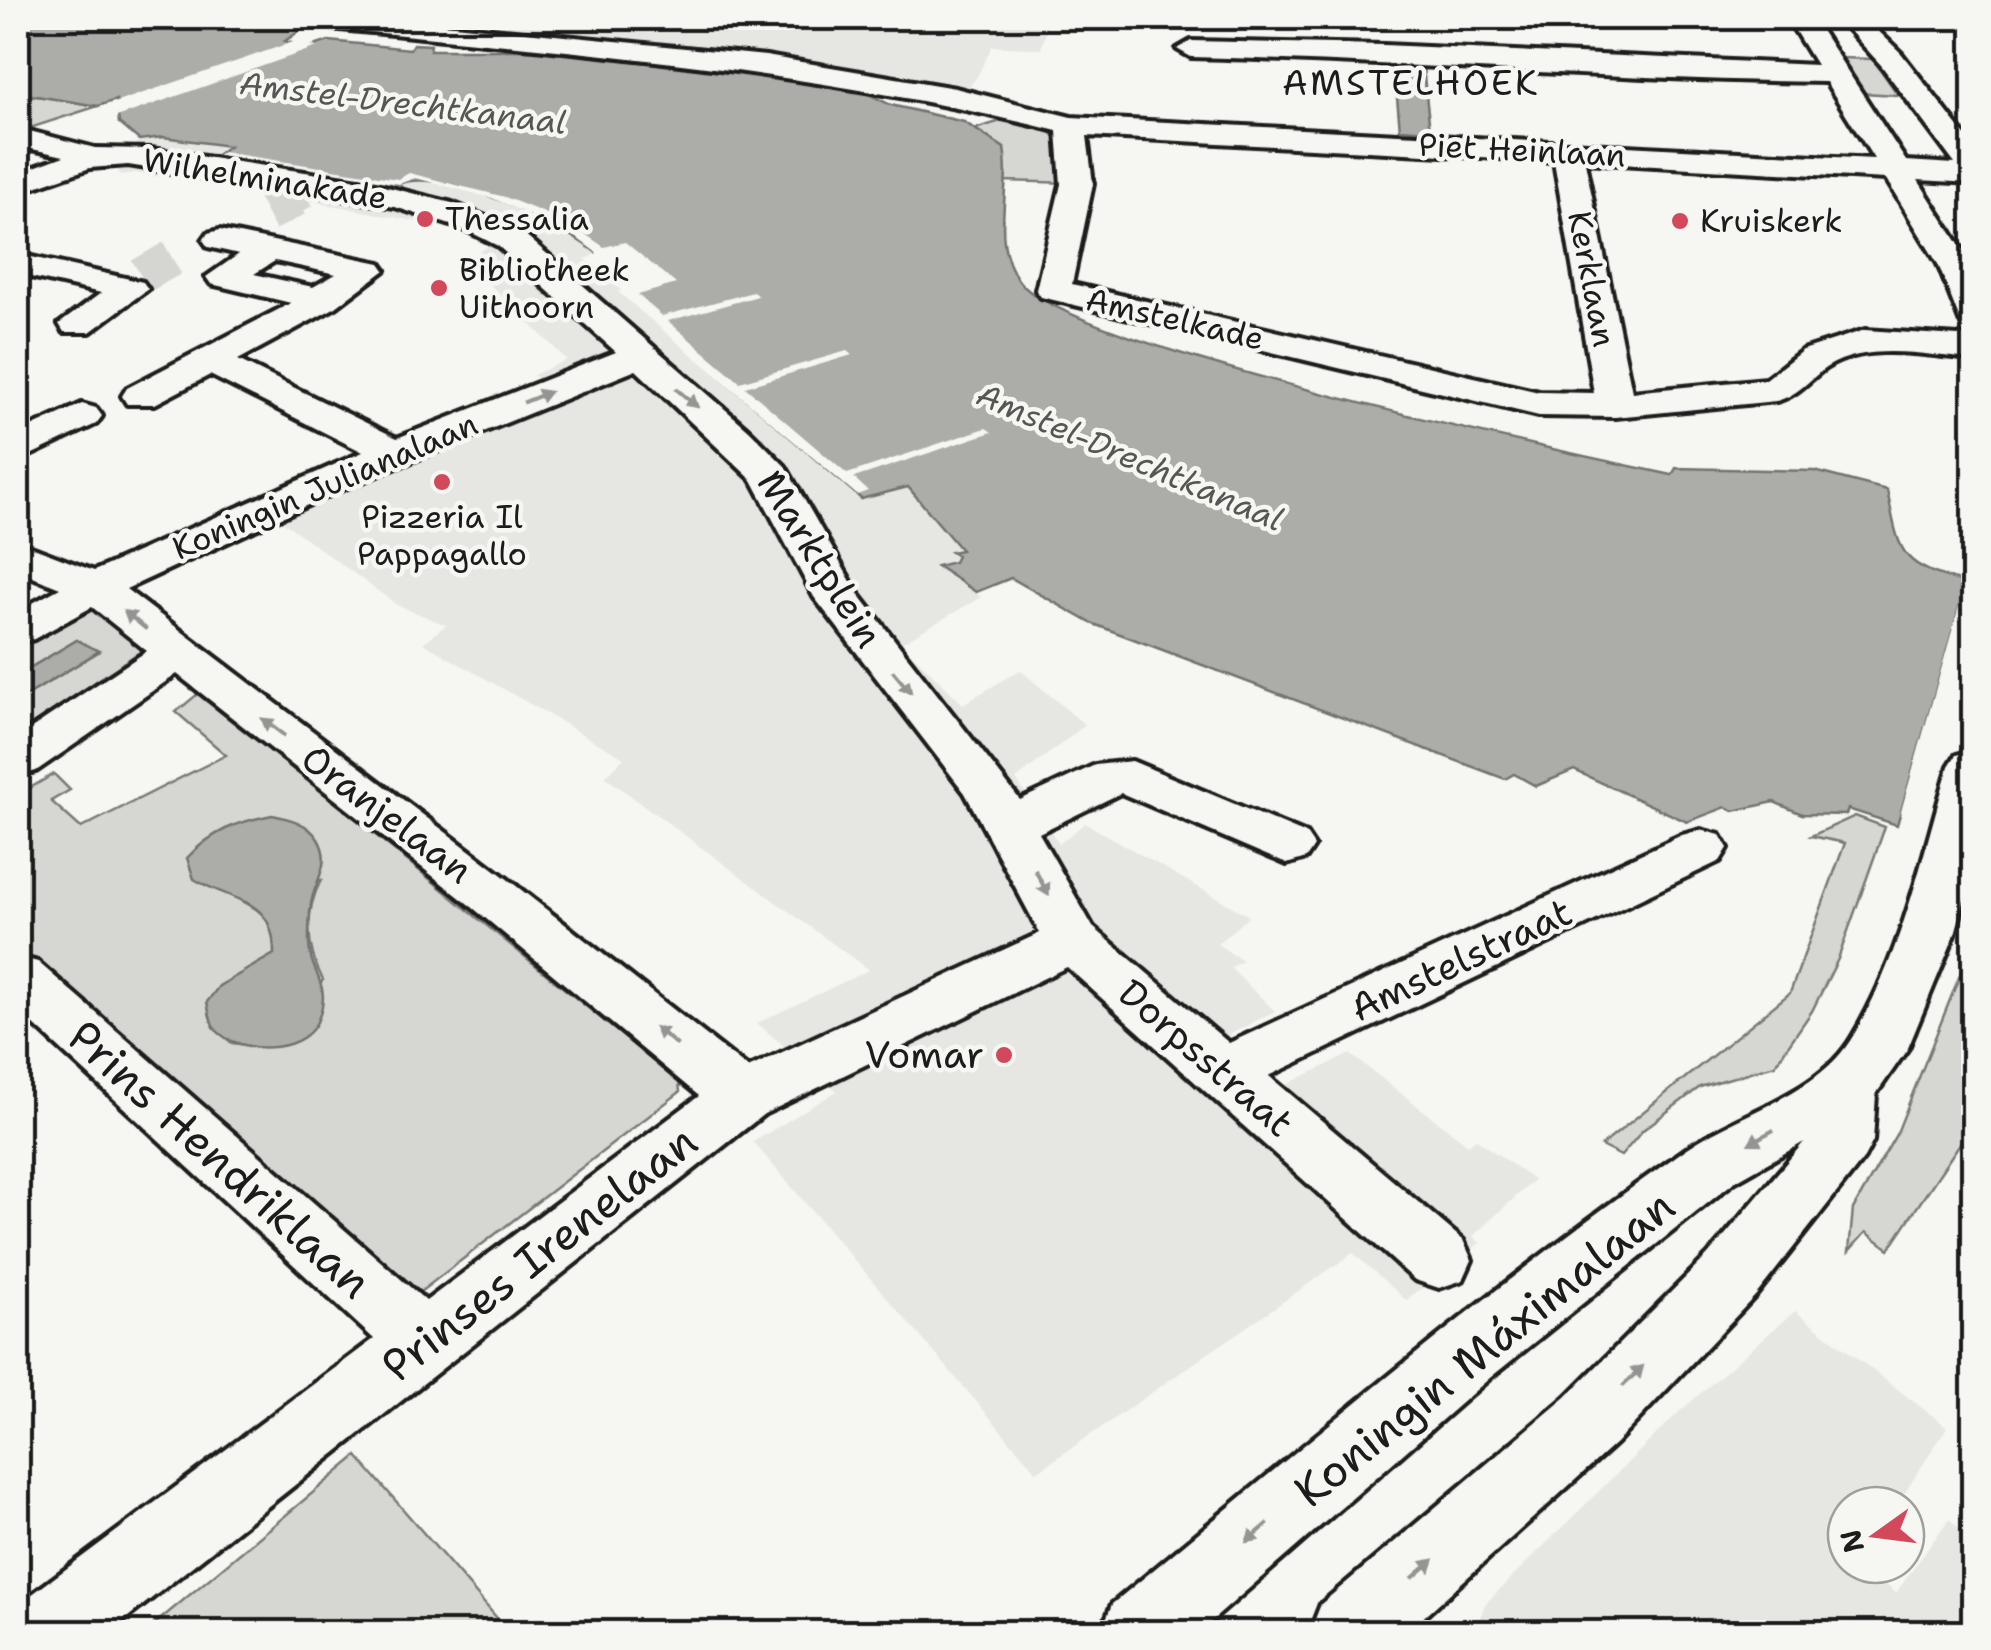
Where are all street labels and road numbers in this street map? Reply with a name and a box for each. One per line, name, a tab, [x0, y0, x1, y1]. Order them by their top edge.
street label: Piet Heinlaan	[1417, 123, 1627, 176]
street label: Wilhelminakade	[140, 138, 390, 219]
street label: Kerklaan	[1558, 207, 1627, 351]
street label: Amstelkade	[1082, 277, 1268, 360]
street label: Koningin Julianalaan	[166, 402, 484, 569]
street label: Marktplein	[746, 460, 895, 657]
street label: Oranjelaan	[291, 732, 483, 895]
street label: Amstelstraat	[1342, 886, 1580, 1033]
street label: Dorpsstraat	[1108, 967, 1305, 1148]
street label: Prins Hendriklaan	[56, 1007, 384, 1311]
street label: Prinses Irenelaan	[369, 1111, 709, 1395]
street label: Koningin Máximalaan	[1281, 1176, 1687, 1520]

